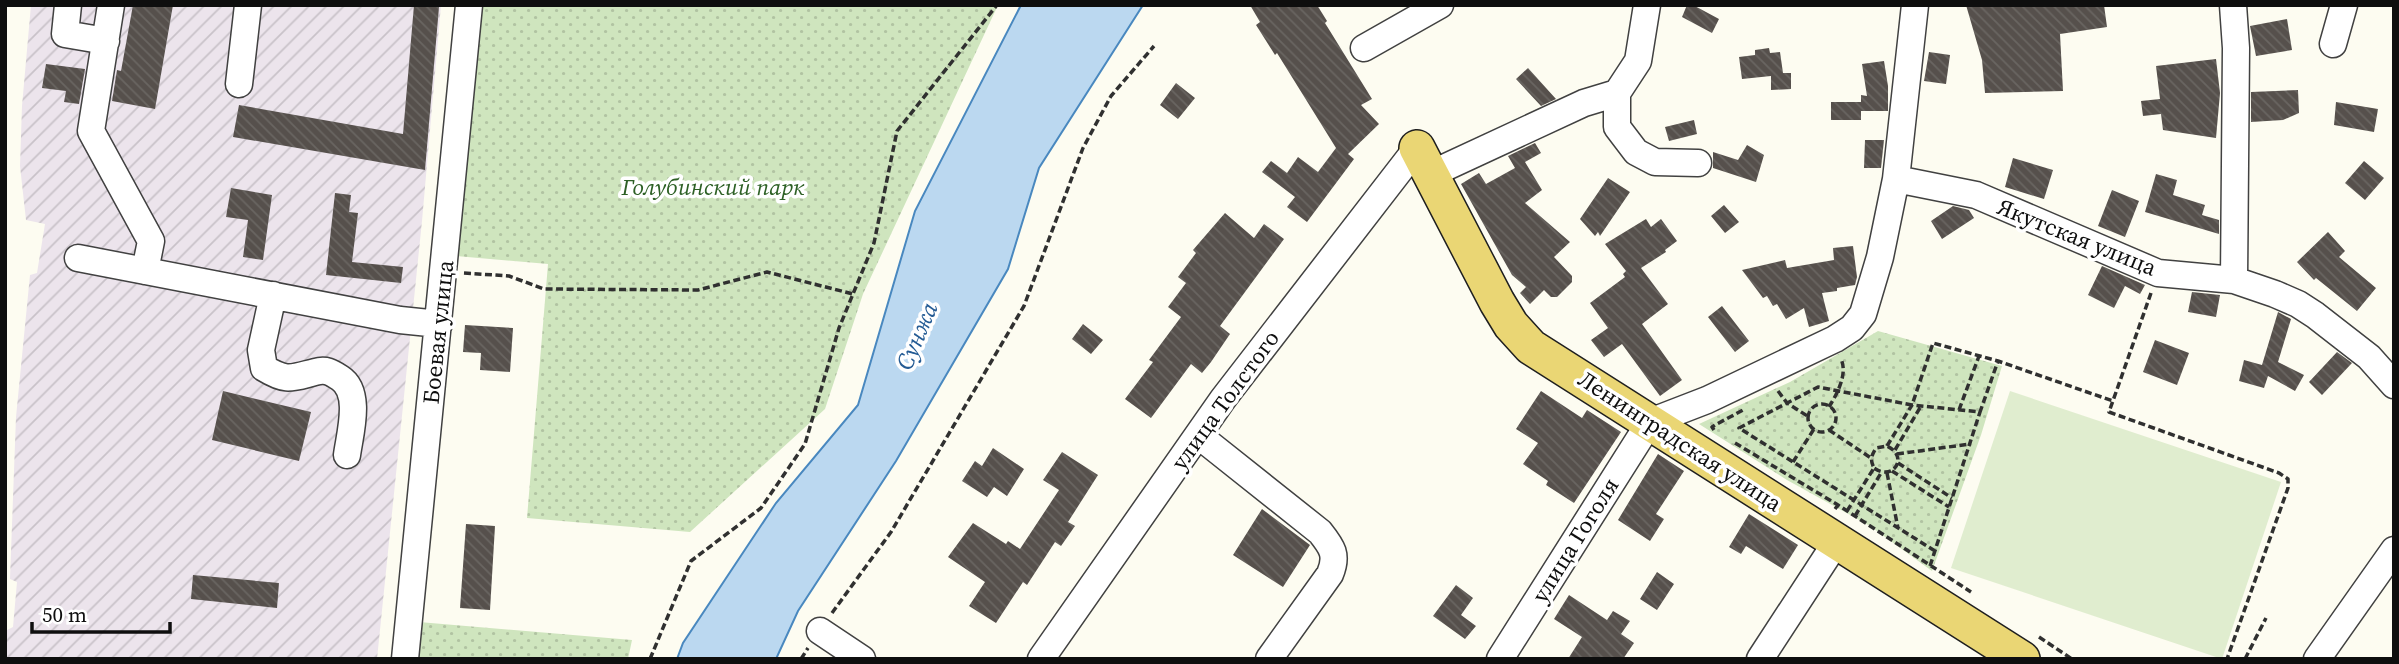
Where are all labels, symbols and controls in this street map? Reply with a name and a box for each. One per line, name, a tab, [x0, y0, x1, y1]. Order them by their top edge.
park label: Голубинский парк	[621, 171, 805, 203]
street label: Якутская улица	[1993, 190, 2162, 284]
street label: Боевая улица	[415, 258, 461, 406]
water label: Сунжа	[888, 296, 946, 375]
street label: улица Толстого	[1163, 323, 1287, 477]
street label: Ленинградская улица	[1572, 363, 1788, 519]
street label: улица Гоголя	[1524, 471, 1626, 609]
scale bar	[32, 590, 170, 634]
text: 50 m	[42, 600, 87, 629]

